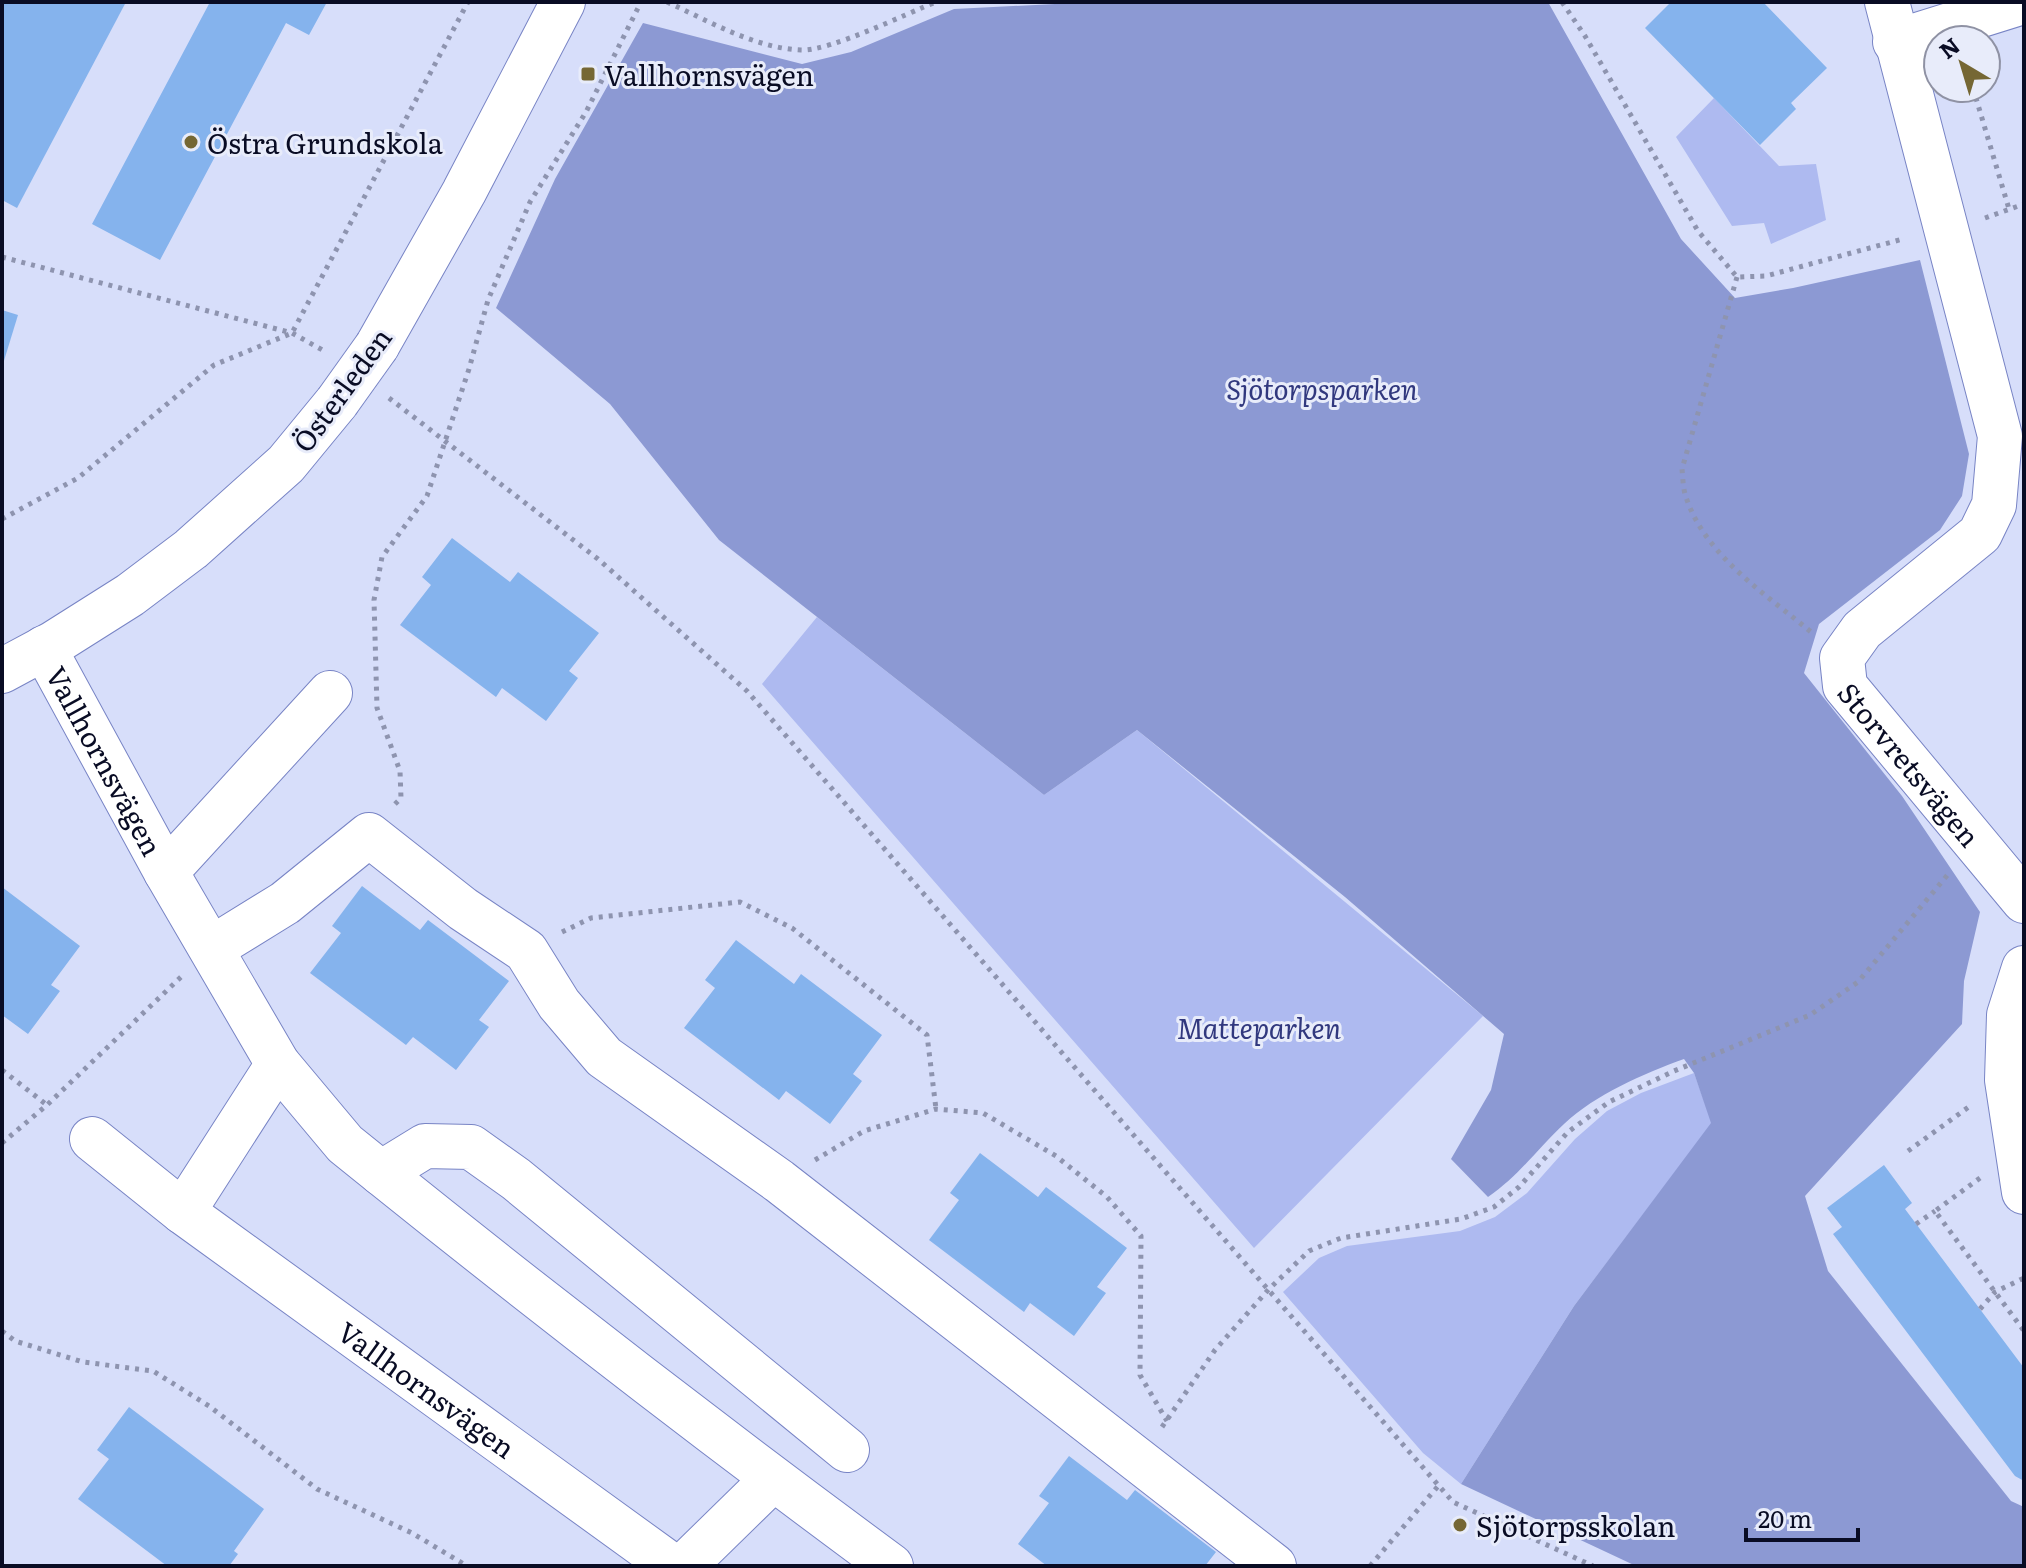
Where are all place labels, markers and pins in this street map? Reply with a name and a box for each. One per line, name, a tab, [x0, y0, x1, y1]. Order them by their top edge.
place label: Vallhornsvägen	[604, 53, 814, 95]
marker: Vallhornsvägen	[579, 65, 597, 83]
place label: Östra Grundskola	[207, 121, 443, 163]
marker: Östra Grundskola	[182, 133, 200, 151]
place label: Sjötorpsskolan	[1476, 1504, 1676, 1546]
marker: Sjötorpsskolan	[1451, 1516, 1469, 1534]

